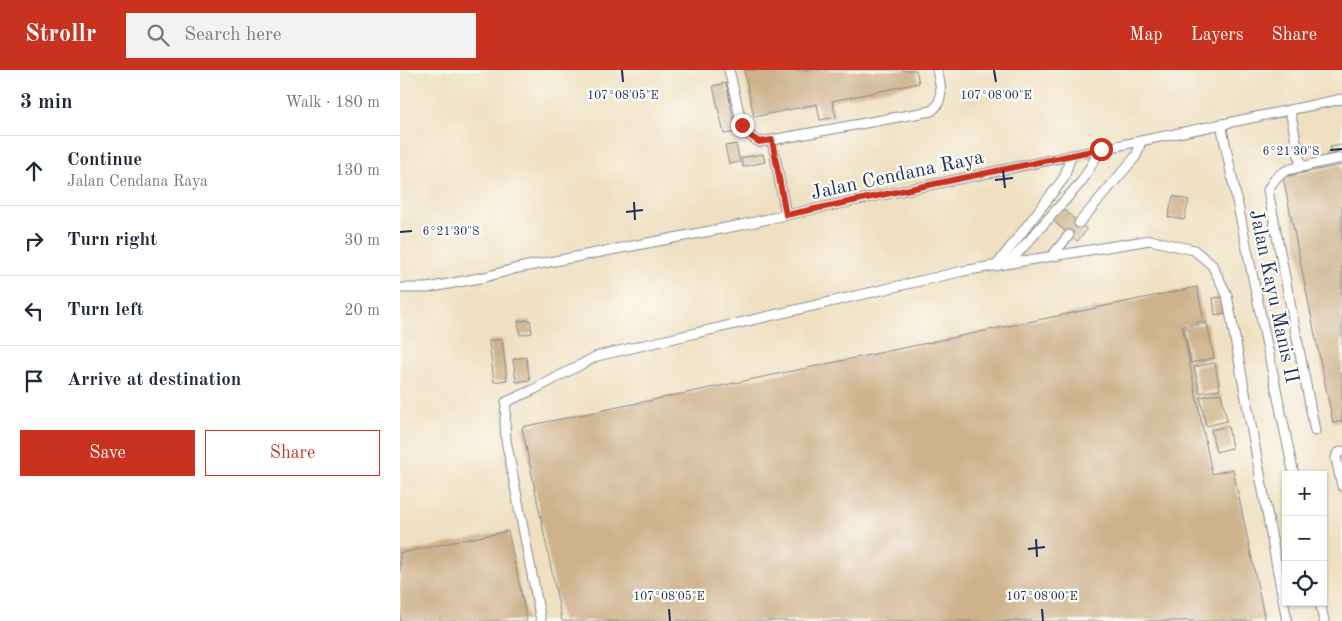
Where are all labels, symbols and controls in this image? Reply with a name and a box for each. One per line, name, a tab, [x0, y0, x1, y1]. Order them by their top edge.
search box	[126, 13, 476, 58]
icon: search	[144, 21, 172, 49]
text: Strollr	[25, 23, 96, 47]
text: Search here	[184, 26, 282, 45]
text: Map	[1129, 26, 1163, 44]
text: Layers	[1191, 26, 1243, 44]
text: Share	[1271, 26, 1317, 44]
text: 107°08'05"E	[587, 89, 659, 102]
text: 107°08'00"E	[960, 90, 1032, 102]
text: 3 min	[20, 92, 73, 113]
text: Walk · 180 m	[285, 95, 380, 111]
route end	[731, 114, 754, 137]
route start	[1090, 138, 1113, 161]
text: 6°21'30"S	[1263, 146, 1319, 158]
street label: Jalan Cendana Raya	[809, 148, 986, 204]
text: Continue	[67, 151, 142, 170]
icon: ahead	[20, 157, 48, 185]
text: 130 m	[335, 163, 380, 179]
text: Jalan Cendana Raya	[67, 174, 208, 190]
street label: Jalan Kayu Manis II	[1245, 208, 1301, 385]
text: 6°21'30"S	[423, 226, 479, 238]
icon: right	[20, 227, 48, 255]
text: Turn right	[67, 231, 157, 250]
text: 30 m	[344, 233, 380, 249]
icon: left	[20, 297, 48, 325]
text: Turn left	[67, 301, 144, 320]
text: 20 m	[344, 303, 380, 319]
icon: arrive	[20, 367, 48, 395]
text: Arrive at destination	[67, 371, 241, 390]
button: Save	[20, 430, 195, 476]
button: Share	[205, 430, 380, 476]
map controls	[1282, 471, 1327, 606]
button: +	[1282, 471, 1327, 516]
button: −	[1282, 516, 1327, 561]
button: locate	[1282, 561, 1327, 606]
text: 107°08'05"E	[633, 590, 705, 603]
text: 107°08'00"E	[1006, 591, 1078, 603]

